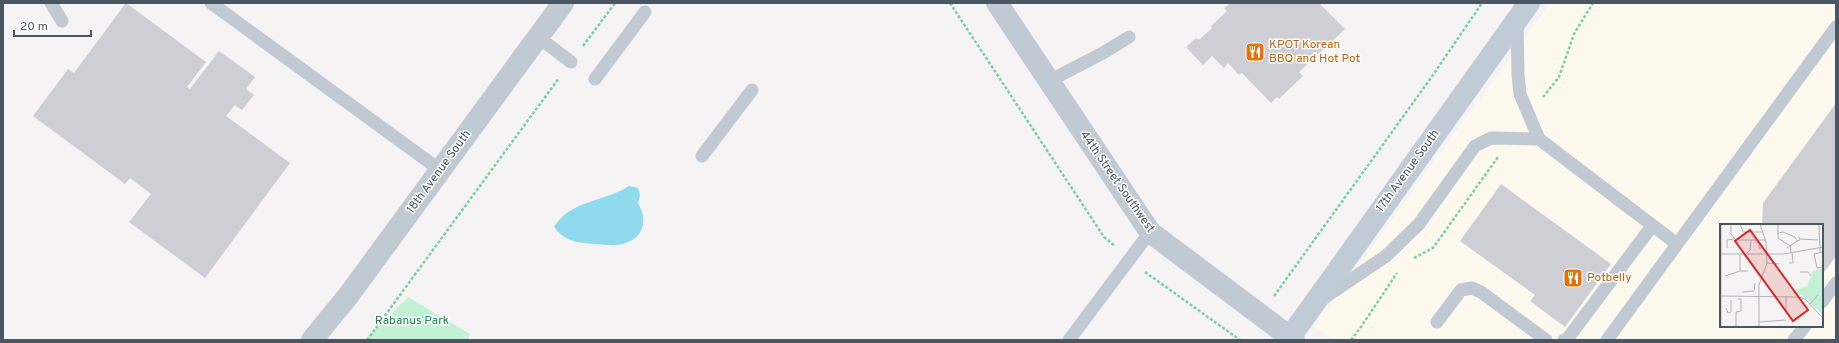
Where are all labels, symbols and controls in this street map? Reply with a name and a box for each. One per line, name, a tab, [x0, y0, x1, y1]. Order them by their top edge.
scale bar	[14, 12, 91, 38]
text: 20 m	[20, 19, 48, 35]
place label: KPOT Korean BBQ and Hot Pot	[1269, 37, 1360, 67]
restaurant icon: KPOT Korean BBQ and Hot Pot	[1244, 41, 1266, 63]
street label: 18th Avenue South	[403, 127, 475, 217]
street label: 17th Avenue South	[1373, 127, 1443, 215]
street label: 44th Street Southwest	[1076, 128, 1158, 236]
inset map	[1720, 224, 1823, 327]
restaurant icon: Potbelly	[1562, 267, 1584, 289]
place label: Potbelly	[1587, 270, 1632, 286]
park label: Rabanus Park	[375, 313, 449, 329]

